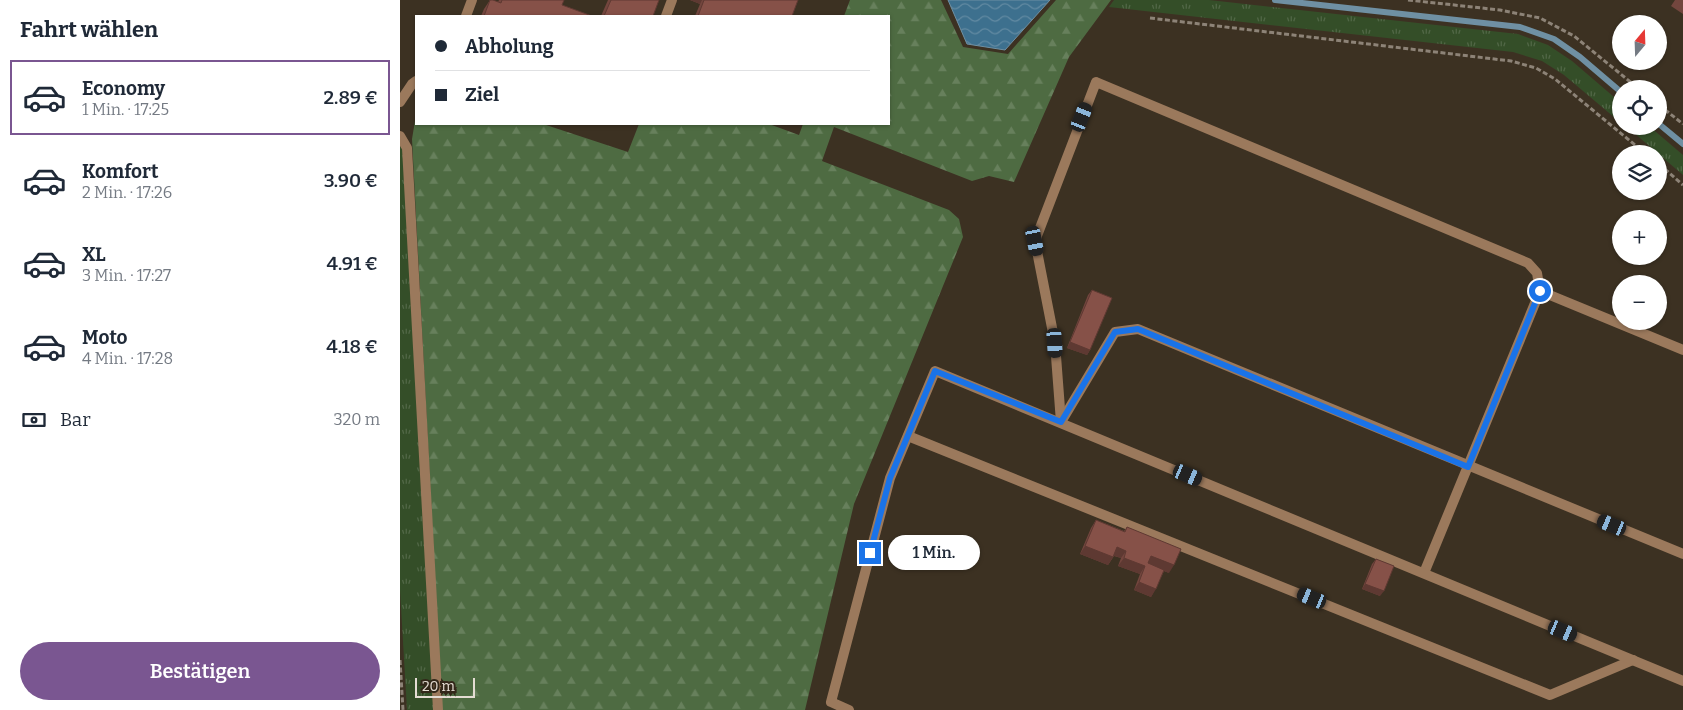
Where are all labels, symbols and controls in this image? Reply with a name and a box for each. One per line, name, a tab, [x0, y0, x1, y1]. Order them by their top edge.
north arrow	[1612, 15, 1668, 70]
map controls	[1612, 15, 1667, 330]
text: Fahrt wählen	[20, 16, 158, 43]
text: Abholung	[465, 35, 554, 58]
icon: car	[22, 75, 67, 120]
text: Economy	[82, 77, 165, 100]
button: locate	[1612, 80, 1667, 135]
text: Ziel	[465, 83, 499, 106]
text: 2.89 €	[324, 86, 378, 109]
text: 1 Min. · 17:25	[82, 100, 169, 119]
car	[1069, 100, 1094, 134]
button: layers	[1612, 145, 1667, 200]
icon: car	[22, 158, 67, 203]
text: Komfort	[82, 160, 158, 183]
text: 3.90 €	[324, 169, 378, 192]
text: 2 Min. · 17:26	[82, 183, 172, 202]
button: +	[1612, 210, 1667, 265]
car	[1024, 225, 1045, 257]
icon: car	[22, 241, 67, 286]
text: XL	[82, 243, 106, 266]
text: 4.91 €	[326, 252, 378, 275]
text: 3 Min. · 17:27	[82, 266, 171, 285]
button: −	[1612, 275, 1667, 330]
route start	[1529, 280, 1551, 302]
icon: car	[22, 324, 67, 369]
text: Moto	[82, 326, 128, 349]
car	[1046, 328, 1063, 358]
text: 4.18 €	[326, 335, 378, 358]
text: 4 Min. · 17:28	[82, 349, 173, 368]
icon: cash	[20, 406, 48, 434]
text: Bar	[60, 408, 91, 431]
text: 320 m	[333, 410, 380, 429]
car	[1171, 462, 1204, 488]
car	[1595, 512, 1628, 538]
callout: 1 Min.	[888, 536, 980, 570]
route end	[859, 542, 881, 564]
text: 1 Min.	[913, 543, 955, 562]
car	[1295, 585, 1328, 611]
car	[1546, 618, 1579, 644]
button: Bestätigen	[20, 642, 380, 700]
scale bar	[415, 675, 475, 698]
text: 20 m	[422, 678, 455, 695]

